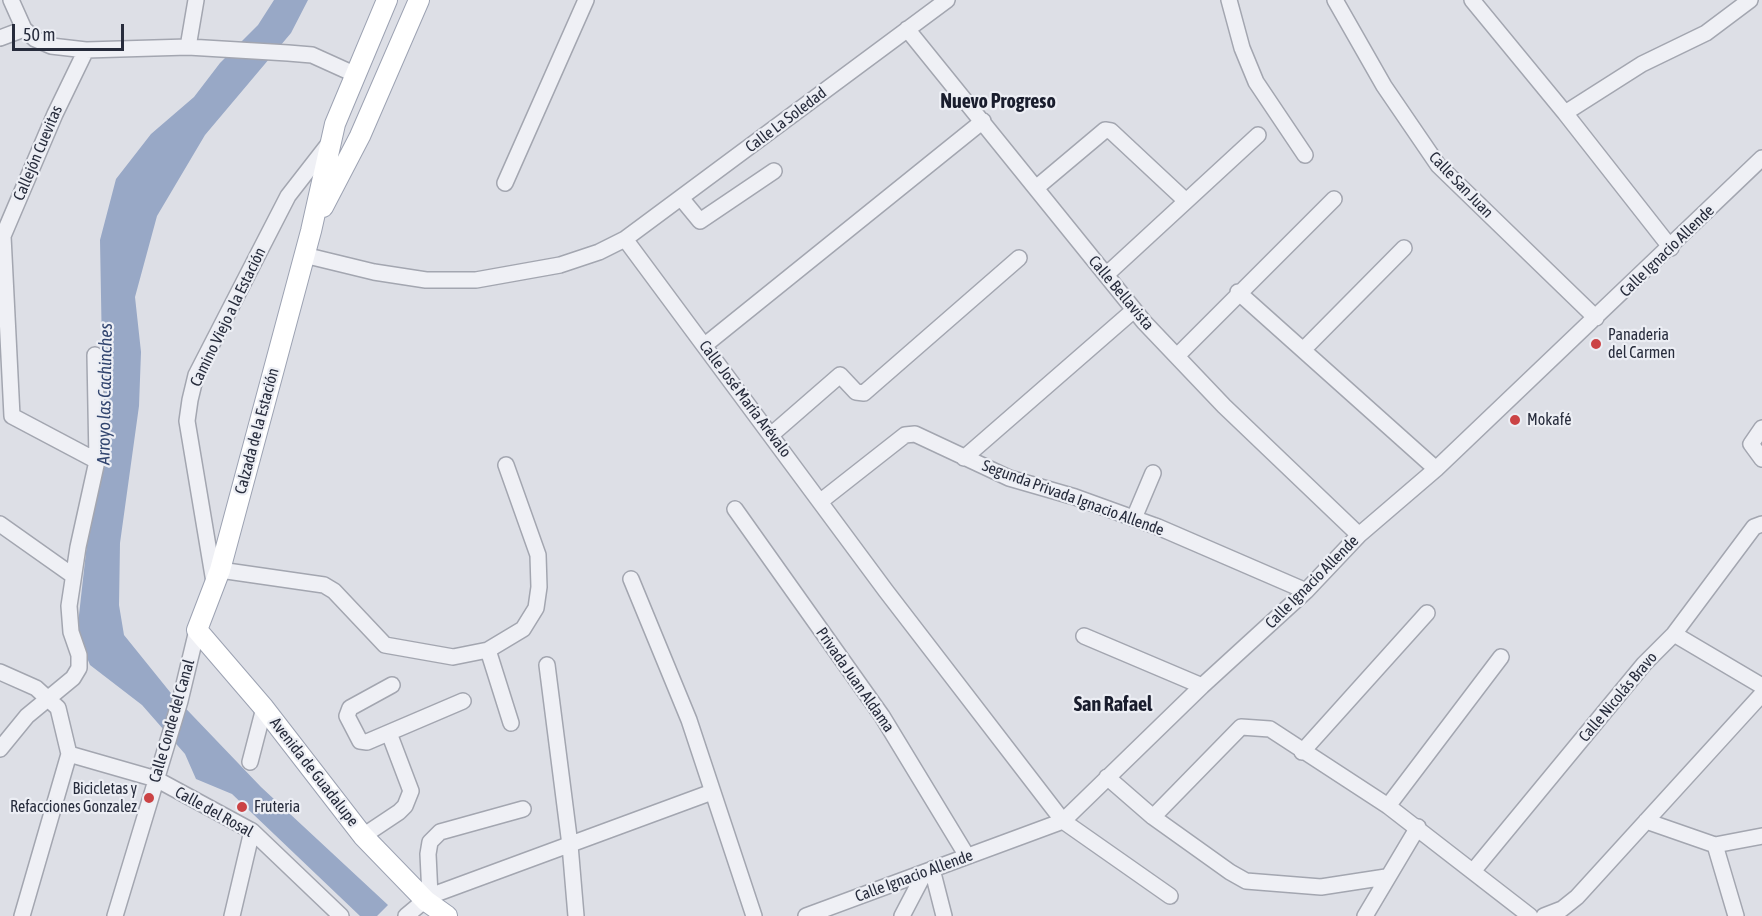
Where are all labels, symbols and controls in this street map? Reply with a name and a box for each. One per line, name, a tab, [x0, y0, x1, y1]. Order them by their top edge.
scale bar	[15, 12, 128, 50]
text: 50 m	[23, 24, 55, 45]
street label: Calle La Soledad	[742, 83, 830, 157]
district label: Nuevo Progreso	[940, 90, 1056, 114]
street label: Callejón Cuevitas	[9, 103, 67, 203]
street label: Calle San Juan	[1425, 148, 1497, 222]
street label: Calle Ignacio Allende	[1616, 201, 1718, 301]
street label: Camino Viejo a la Estación	[186, 244, 270, 390]
street label: Calle Bellavista	[1084, 252, 1158, 334]
water label: Arroyo las Cachinches	[93, 323, 117, 465]
place label: Panaderia del Carmen	[1608, 325, 1675, 363]
street label: Calle José María Arévalo	[695, 337, 795, 461]
marker: Panaderia del Carmen	[1589, 337, 1603, 351]
street label: Calzada de la Estación	[231, 366, 283, 496]
place label: Mokafé	[1527, 410, 1571, 430]
marker: Mokafé	[1508, 413, 1522, 427]
street label: Segunda Privada Ignacio Allende	[979, 456, 1167, 540]
street label: Calle Ignacio Allende	[1261, 531, 1363, 633]
street label: Privada Juan Aldama	[812, 624, 898, 736]
street label: Calle Nicolás Bravo	[1575, 648, 1661, 746]
street label: Calle Conde del Canal	[145, 657, 199, 785]
district label: San Rafael	[1074, 693, 1152, 717]
street label: Avenida de Guadalupe	[266, 714, 362, 830]
place label: Bicicletas y Refacciones Gonzalez	[10, 779, 137, 817]
street label: Calle del Rosal	[171, 783, 257, 841]
marker: Bicicletas y Refacciones Gonzalez	[142, 791, 156, 805]
place label: Fruteria	[254, 797, 300, 817]
marker: Fruteria	[235, 800, 249, 814]
street label: Calle Ignacio Allende	[852, 846, 976, 906]

